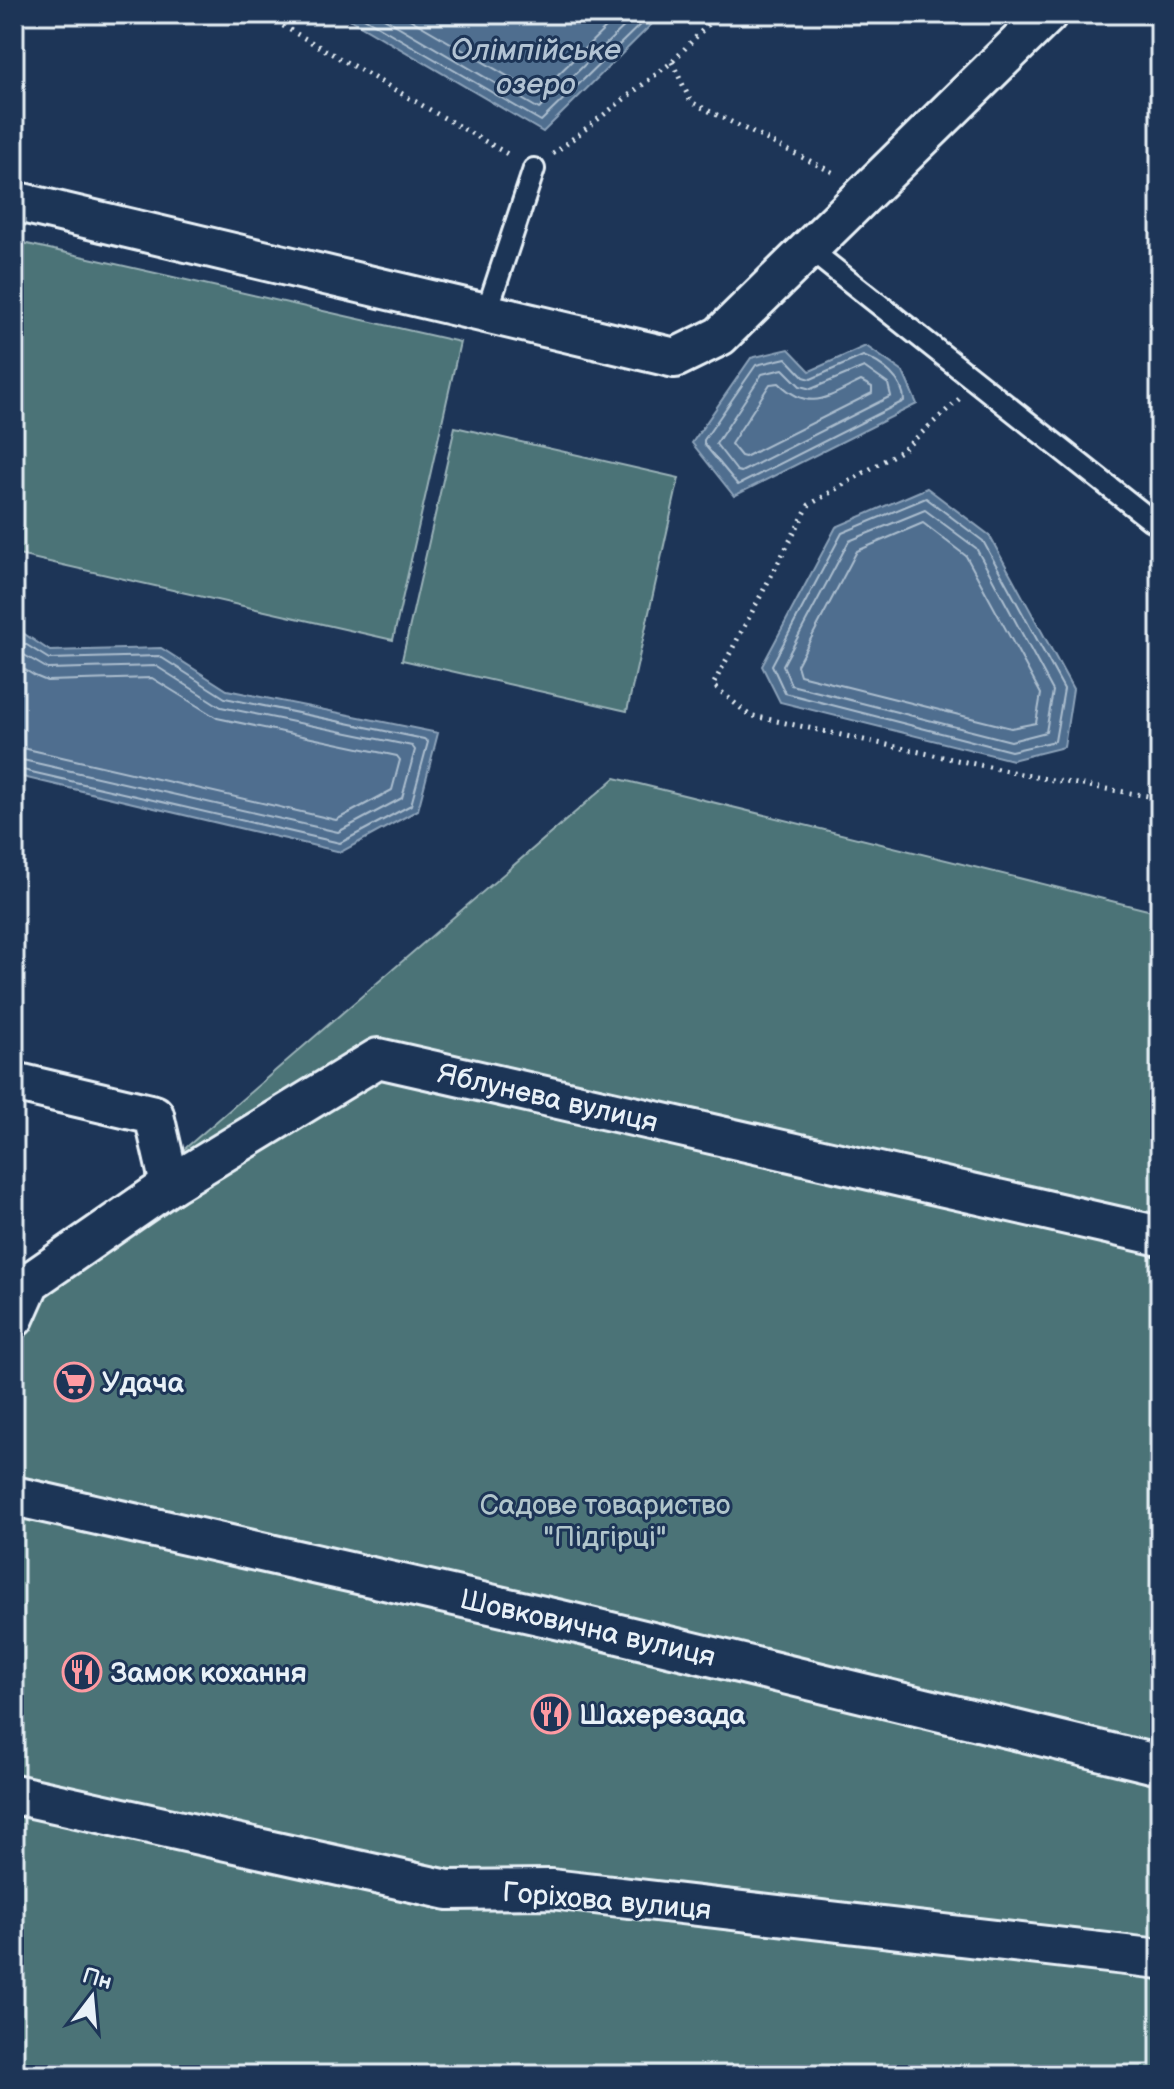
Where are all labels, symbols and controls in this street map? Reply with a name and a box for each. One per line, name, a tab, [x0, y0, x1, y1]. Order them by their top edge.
water label: Олімпійське озеро	[451, 33, 621, 103]
street label: Яблунева вулиця	[434, 1057, 661, 1140]
supermarket icon: Удача	[53, 1361, 95, 1403]
place label: Удача	[102, 1367, 185, 1400]
park label: Садове товариство "Підгірці"	[480, 1489, 730, 1554]
street label: Шовковична вулиця	[457, 1583, 719, 1674]
restaurant icon: Замок кохання	[61, 1651, 103, 1693]
place label: Замок кохання	[110, 1657, 307, 1690]
restaurant icon: Шахерезада	[530, 1693, 572, 1735]
place label: Шахерезада	[579, 1699, 746, 1732]
street label: Горіхова вулиця	[501, 1876, 713, 1927]
north arrow	[52, 1957, 132, 2037]
text: Пн	[79, 1962, 115, 1996]

